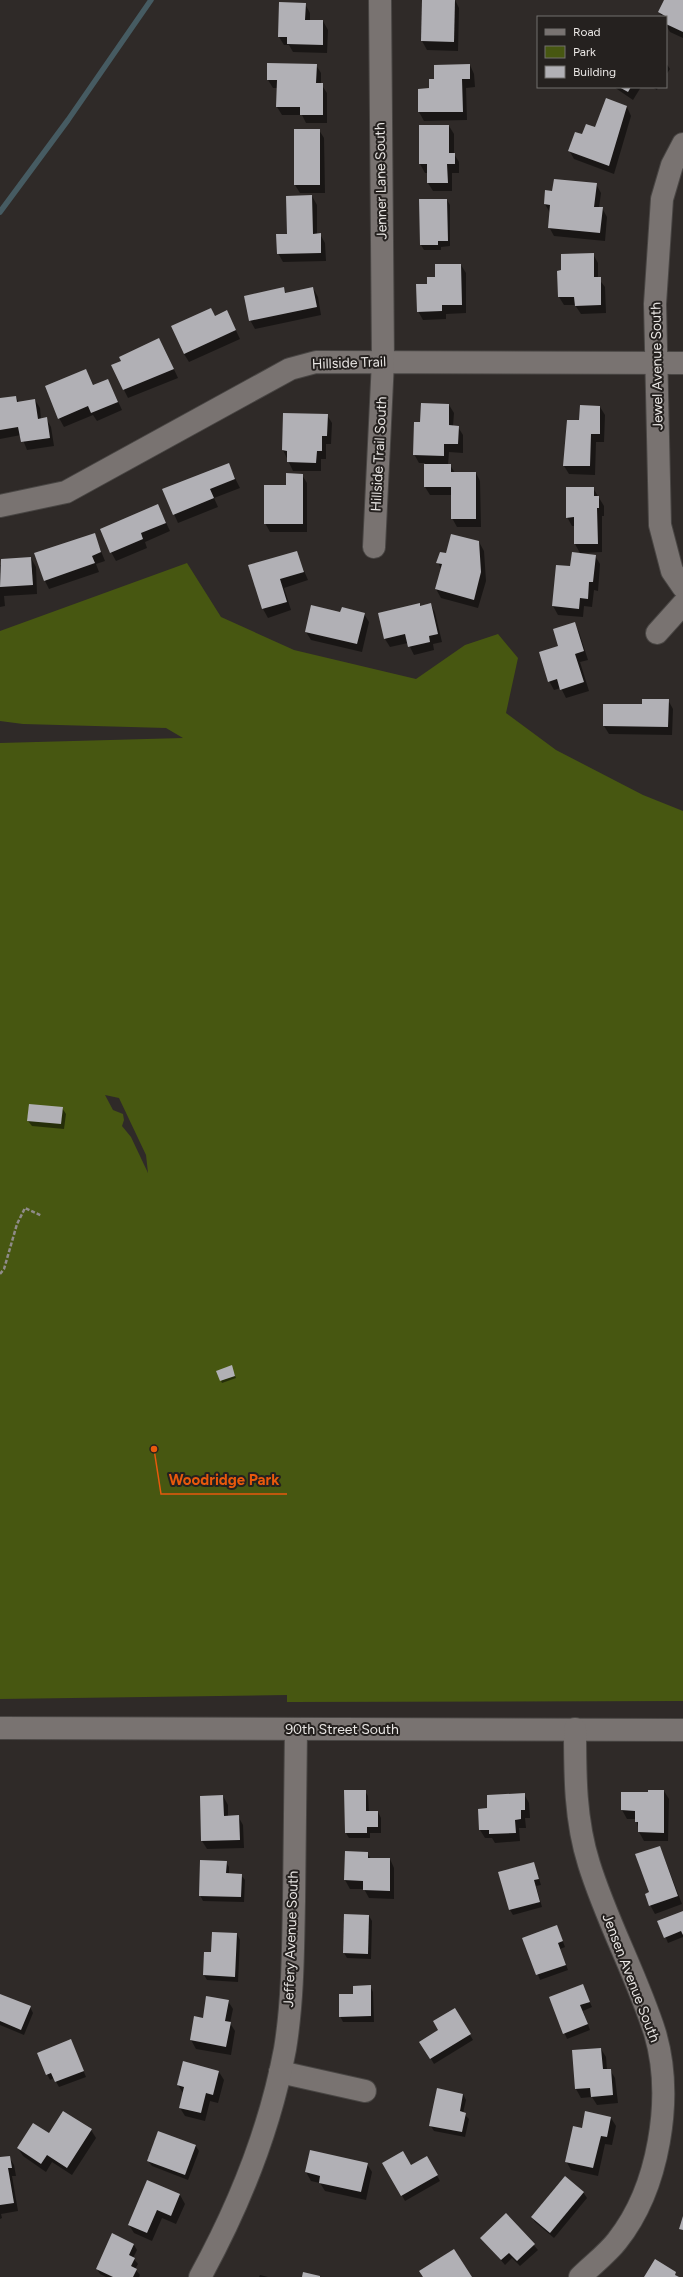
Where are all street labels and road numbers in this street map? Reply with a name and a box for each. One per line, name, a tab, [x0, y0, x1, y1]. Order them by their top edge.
street label: Jenner Lane South	[371, 122, 391, 240]
street label: Jewel Avenue South	[647, 302, 667, 430]
street label: Hillside Trail	[312, 353, 386, 373]
street label: Hillside Trail South	[367, 396, 391, 512]
street label: 90th Street South	[285, 1721, 399, 1738]
street label: Jeffery Avenue South	[280, 1870, 302, 2008]
street label: Jensen Avenue South	[599, 1911, 663, 2045]

